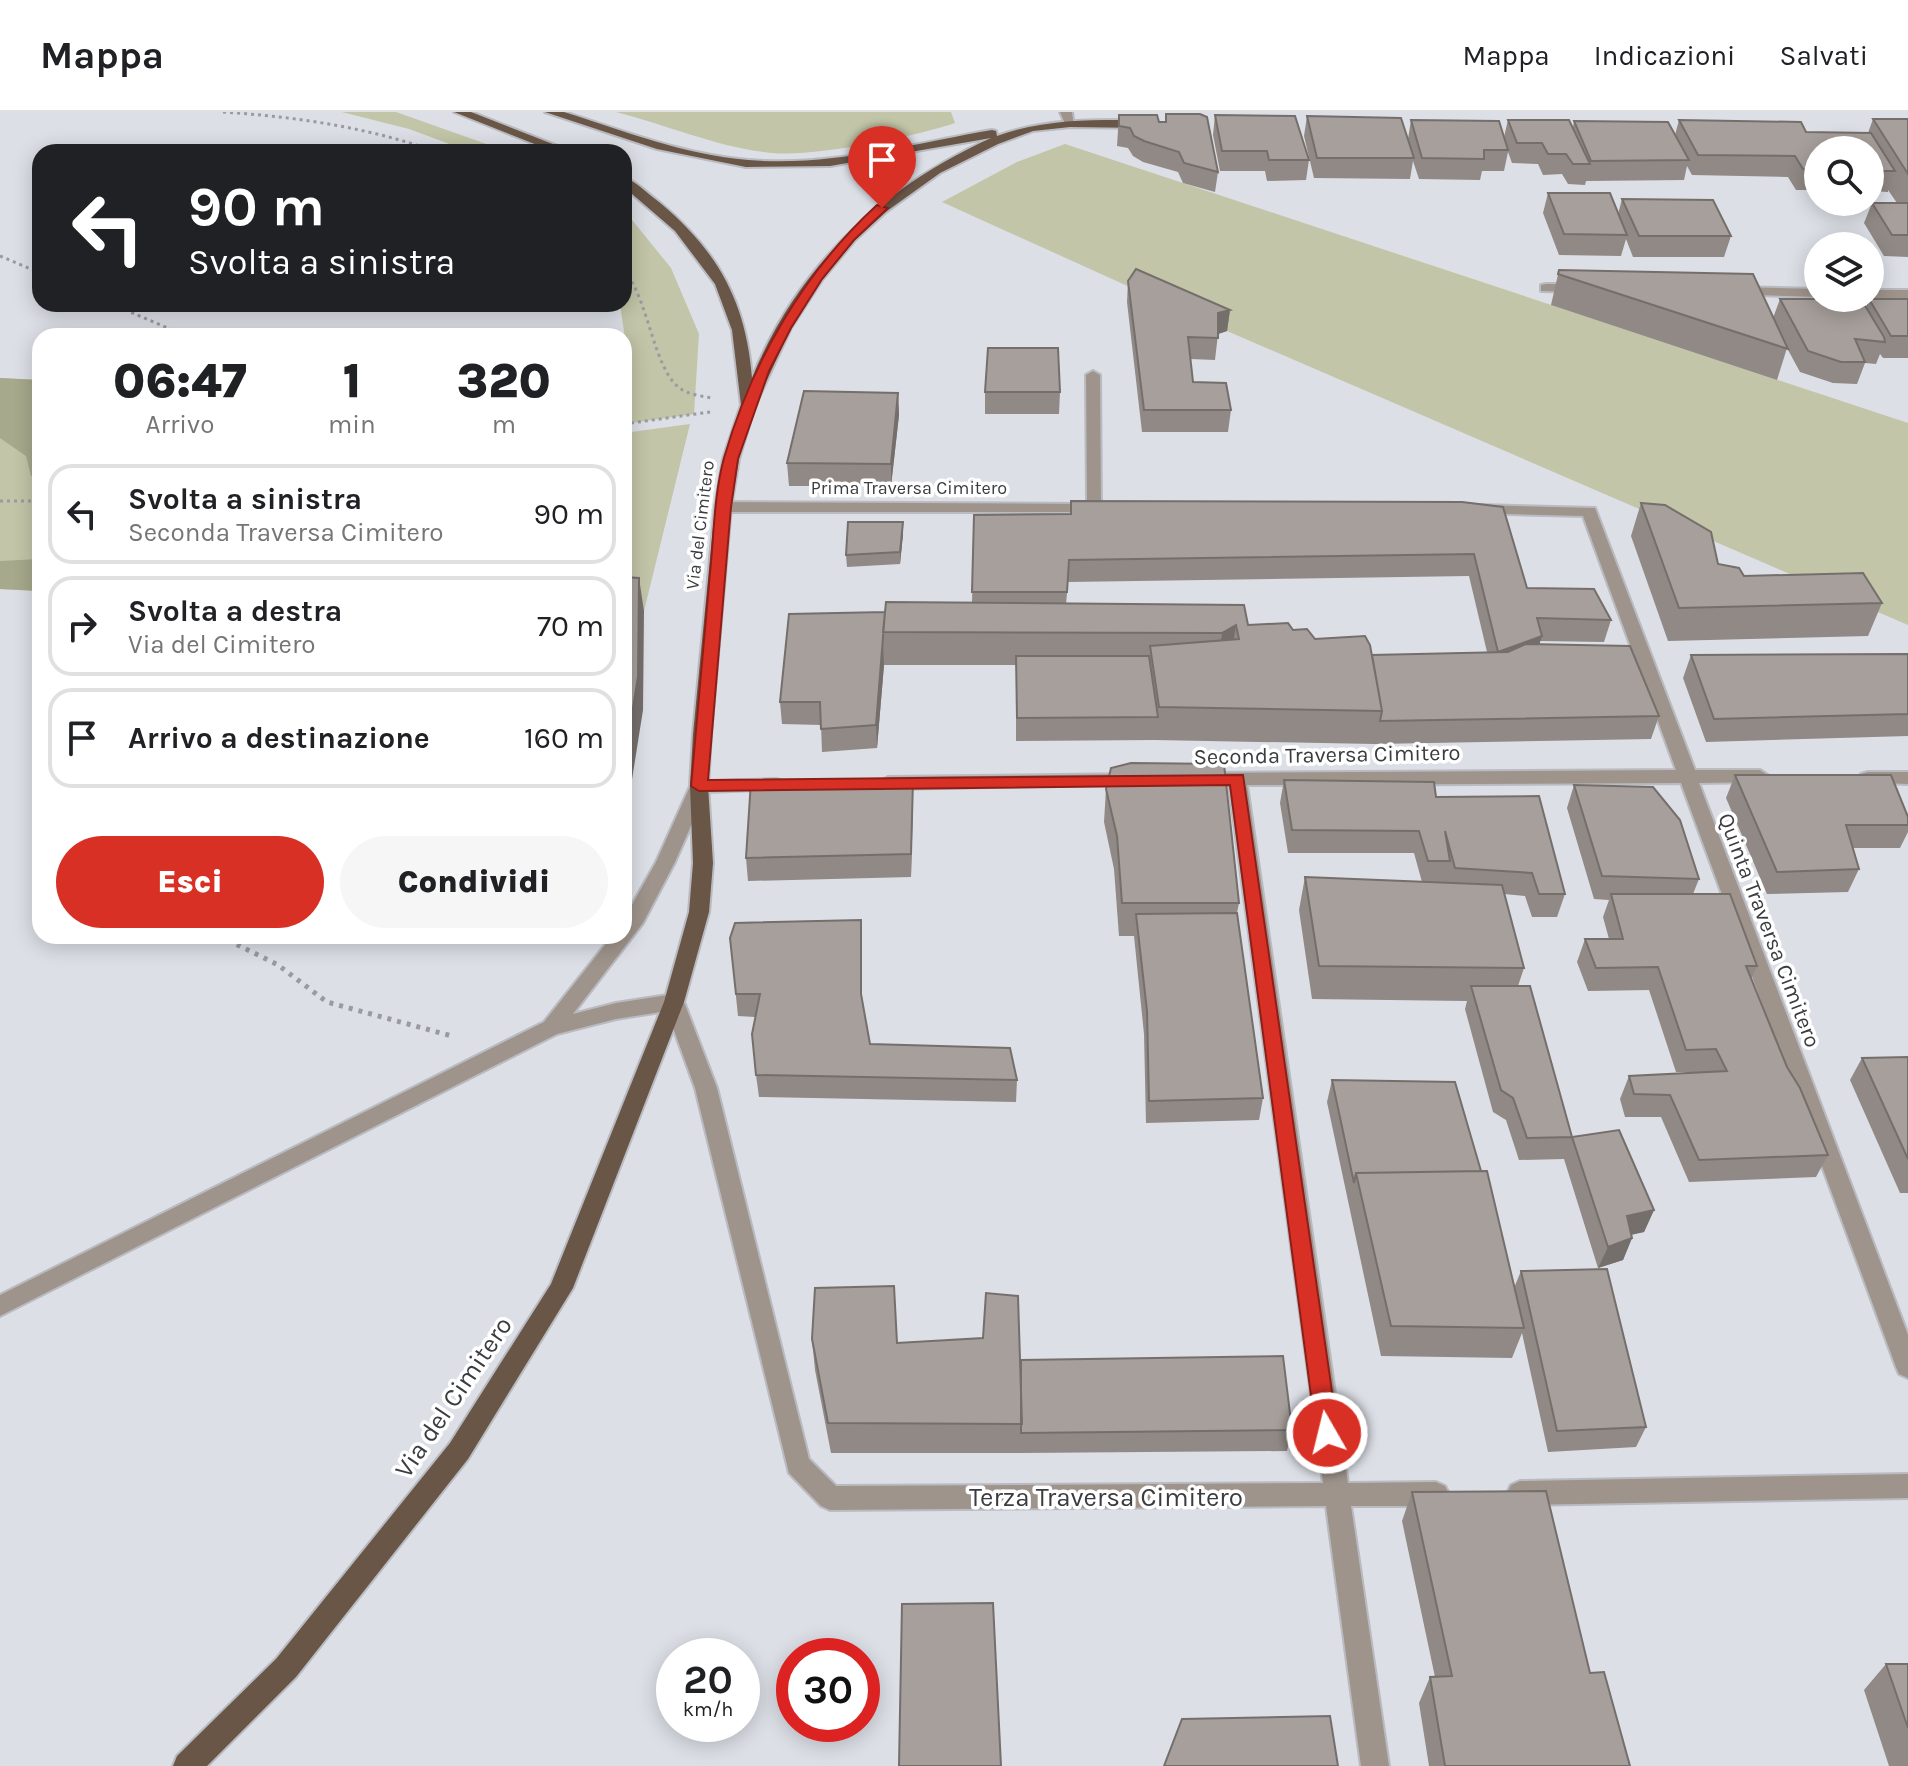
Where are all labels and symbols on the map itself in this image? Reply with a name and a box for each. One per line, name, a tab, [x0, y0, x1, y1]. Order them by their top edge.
pin	[848, 126, 916, 208]
street label: Via del Cimitero	[681, 459, 719, 591]
street label: Prima Traversa Cimitero	[811, 477, 1007, 499]
street label: Seconda Traversa Cimitero	[1193, 740, 1461, 770]
street label: Quinta Traversa Cimitero	[1712, 810, 1826, 1051]
street label: Via del Cimitero	[388, 1311, 519, 1484]
position arrow	[1285, 1391, 1369, 1475]
street label: Terza Traversa Cimitero	[969, 1482, 1243, 1513]
speed limit sign: 30	[776, 1638, 880, 1742]

